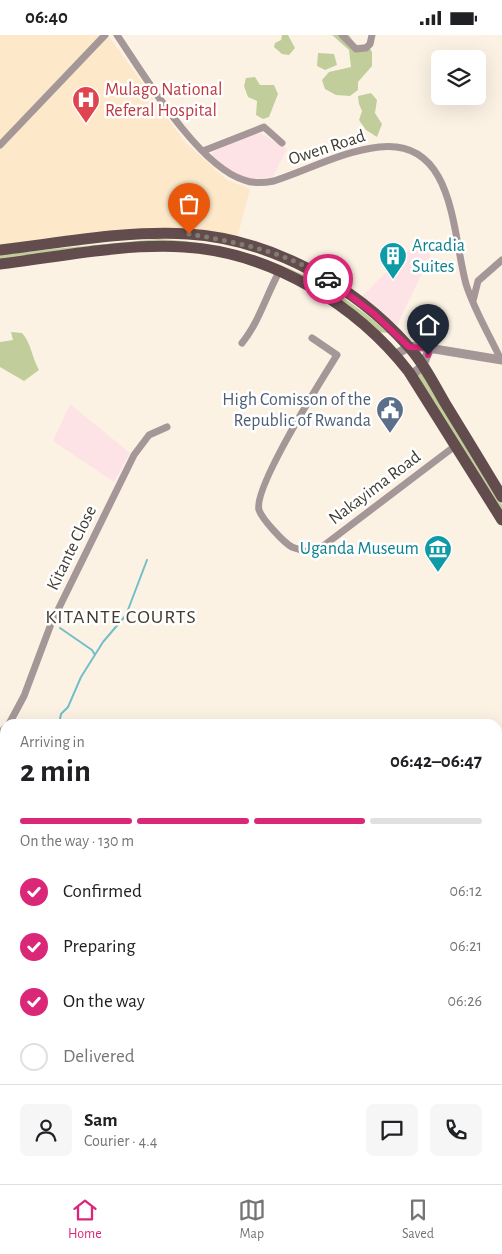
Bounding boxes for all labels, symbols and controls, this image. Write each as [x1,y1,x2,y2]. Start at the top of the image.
text: 06:40 [25,8,68,27]
map controls [431,50,486,105]
button: layers [431,50,486,105]
place label: Mulago National Referal Hospital [105,81,222,120]
hospital icon: Mulago National Referal Hospital [71,85,101,124]
street label: Owen Road [286,127,368,169]
pin [168,183,210,234]
icon: bag [175,190,203,218]
place label: Arcadia Suites [412,237,465,276]
building icon: Arcadia Suites [378,241,408,280]
courier [303,254,353,304]
icon: car [314,265,342,293]
pin [407,304,449,355]
icon: home [414,311,442,339]
place label: High Comisson of the Republic of Rwanda [222,391,371,430]
public building icon: High Comisson of the Republic of Rwanda [375,395,405,434]
street label: Nakayima Road [326,448,424,528]
street label: Kitante Close [44,503,100,593]
museum icon: Uganda Museum [423,534,453,573]
place label: Uganda Museum [300,540,419,558]
district label: KITANTE COURTS [45,607,197,627]
text: Arriving in [20,734,85,750]
text: 06:42–06:47 [390,752,482,771]
text: 2 min [20,755,91,787]
text: On the way · 130 m [20,833,134,849]
icon: check [20,878,48,906]
text: Confirmed [63,882,142,901]
text: 06:12 [450,883,482,899]
icon: check [20,933,48,961]
text: Preparing [63,937,136,956]
text: 06:21 [450,938,482,954]
icon: check [20,988,48,1016]
text: On the way [63,992,145,1011]
text: 06:26 [448,993,482,1009]
text: Delivered [63,1047,135,1066]
button: person [20,1104,72,1156]
button: chat [366,1104,418,1156]
button: phone [430,1104,482,1156]
text: Sam [84,1111,118,1130]
text: Courier · 4.4 [84,1133,157,1149]
tab: Home [68,1196,102,1243]
tab: Map [238,1196,266,1243]
tab: Saved [402,1196,434,1243]

